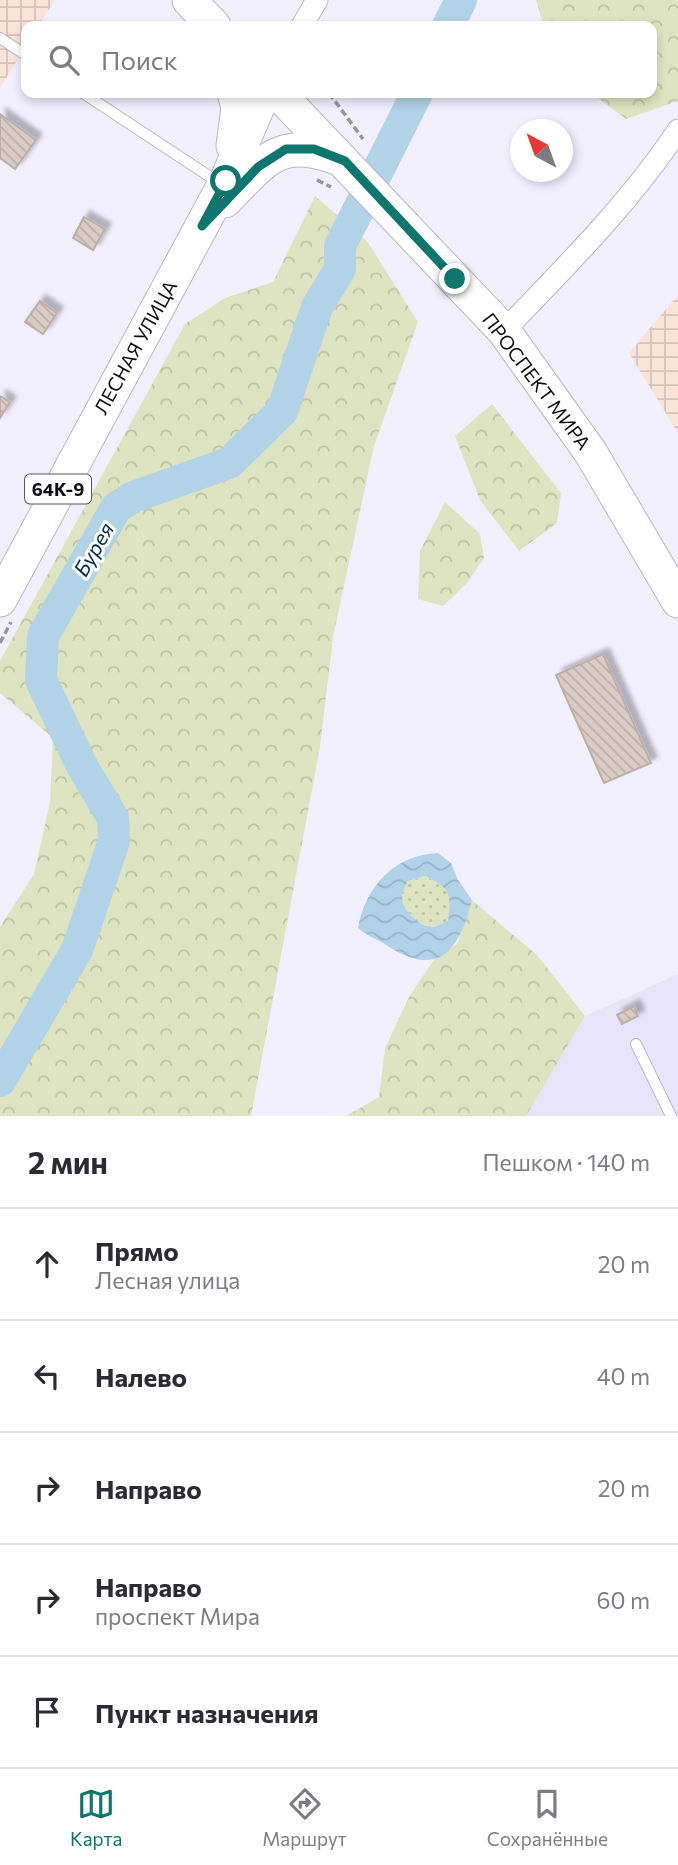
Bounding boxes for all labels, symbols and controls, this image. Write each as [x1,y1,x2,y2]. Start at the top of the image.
search box [21,21,657,98]
icon: search [45,41,83,79]
text: Поиск [101,44,178,75]
north arrow [510,119,573,182]
route start [210,165,241,196]
route end [439,263,470,294]
street label: ЛЕСНАЯ УЛИЦА [89,276,181,418]
street label: ПРОСПЕКТ МИРА [478,308,596,454]
road number: 64К-9 [25,475,91,504]
water label: Бурея [68,518,118,580]
text: 2 мин [28,1143,108,1180]
text: Пешком · 140 m [482,1148,650,1176]
text: Прямо [95,1235,179,1266]
icon: ahead [28,1245,66,1283]
text: 20 m [598,1250,650,1278]
text: Лесная улица [95,1266,240,1294]
icon: left [28,1357,66,1395]
text: Налево [95,1361,187,1392]
text: 40 m [597,1362,650,1390]
icon: right [28,1469,66,1507]
text: Направо [95,1473,202,1504]
text: 20 m [598,1474,650,1502]
text: Направо [95,1571,202,1602]
icon: right [28,1581,66,1619]
text: 60 m [597,1586,650,1614]
text: проспект Мира [95,1602,260,1630]
icon: arrive [28,1693,66,1731]
text: Пункт назначения [95,1697,319,1728]
tab: Карта [70,1785,122,1850]
tab: Маршрут [262,1785,347,1850]
tab: Сохранённые [487,1785,608,1850]

